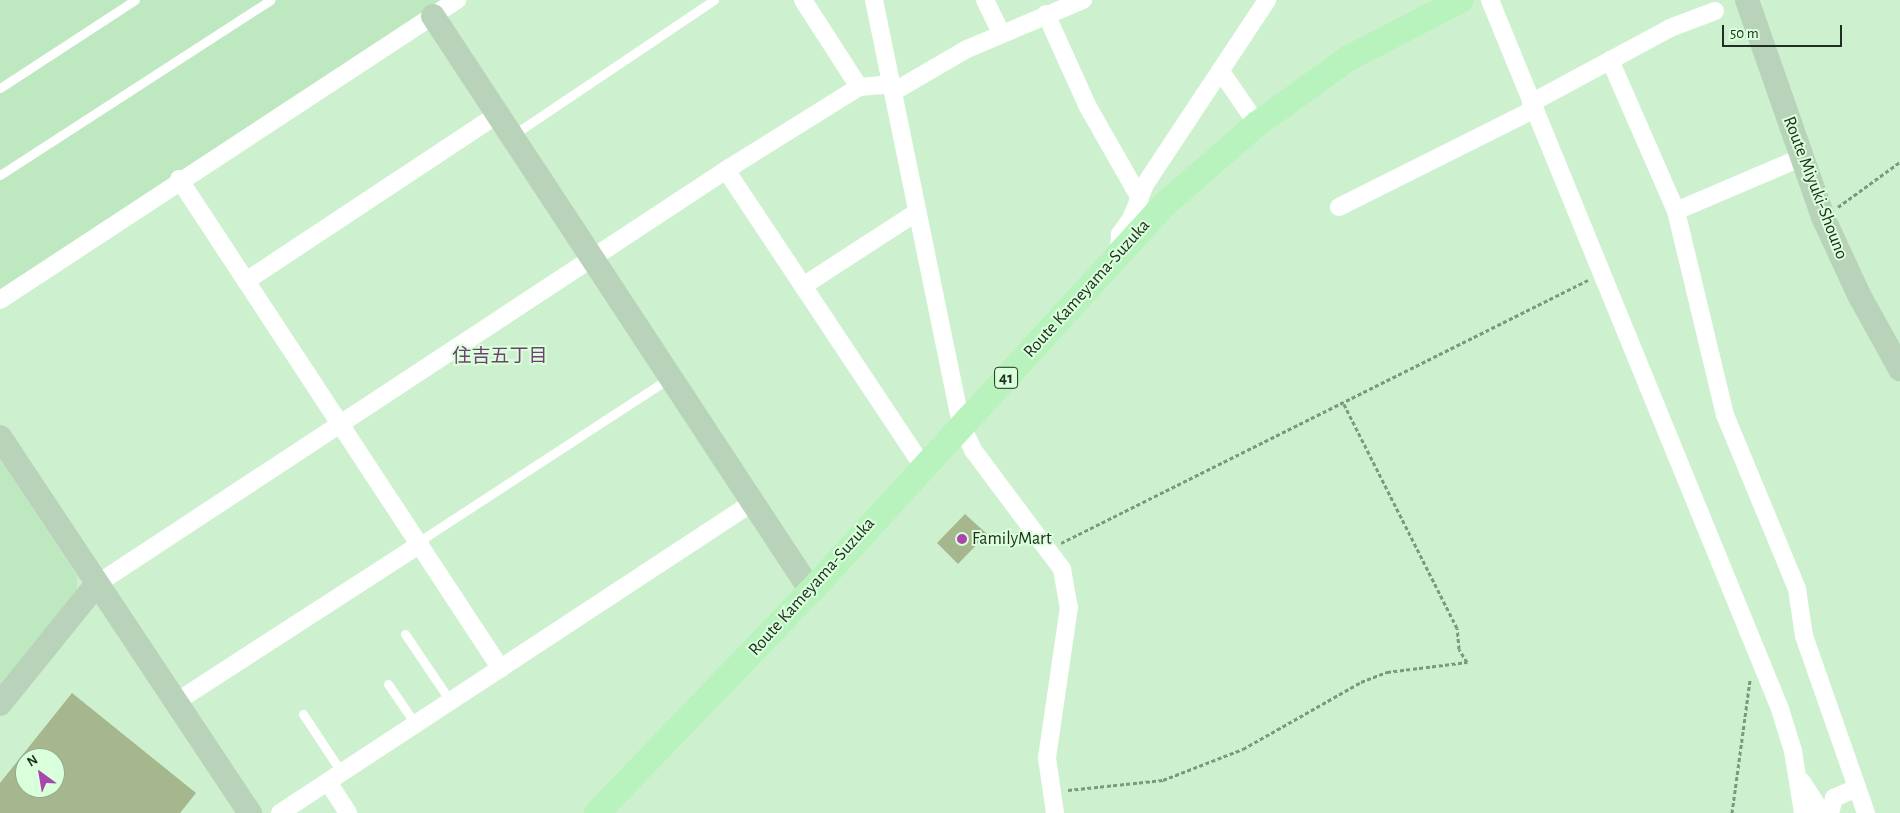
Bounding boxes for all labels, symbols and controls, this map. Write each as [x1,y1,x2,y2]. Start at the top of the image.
scale bar [1725,15,1845,47]
text: 50 m [1730,26,1759,41]
street label: Route Miyuki-Shouno [1778,114,1852,262]
street label: Route Kameyama-Suzuka [1019,215,1155,363]
district label: 住吉五丁目 [453,346,547,368]
road number: 41 [994,364,1018,392]
street label: Route Kameyama-Suzuka [744,513,880,661]
place label: FamilyMart [972,528,1052,550]
marker: FamilyMart [956,533,968,545]
north arrow [15,748,65,798]
text: N [25,753,40,770]

